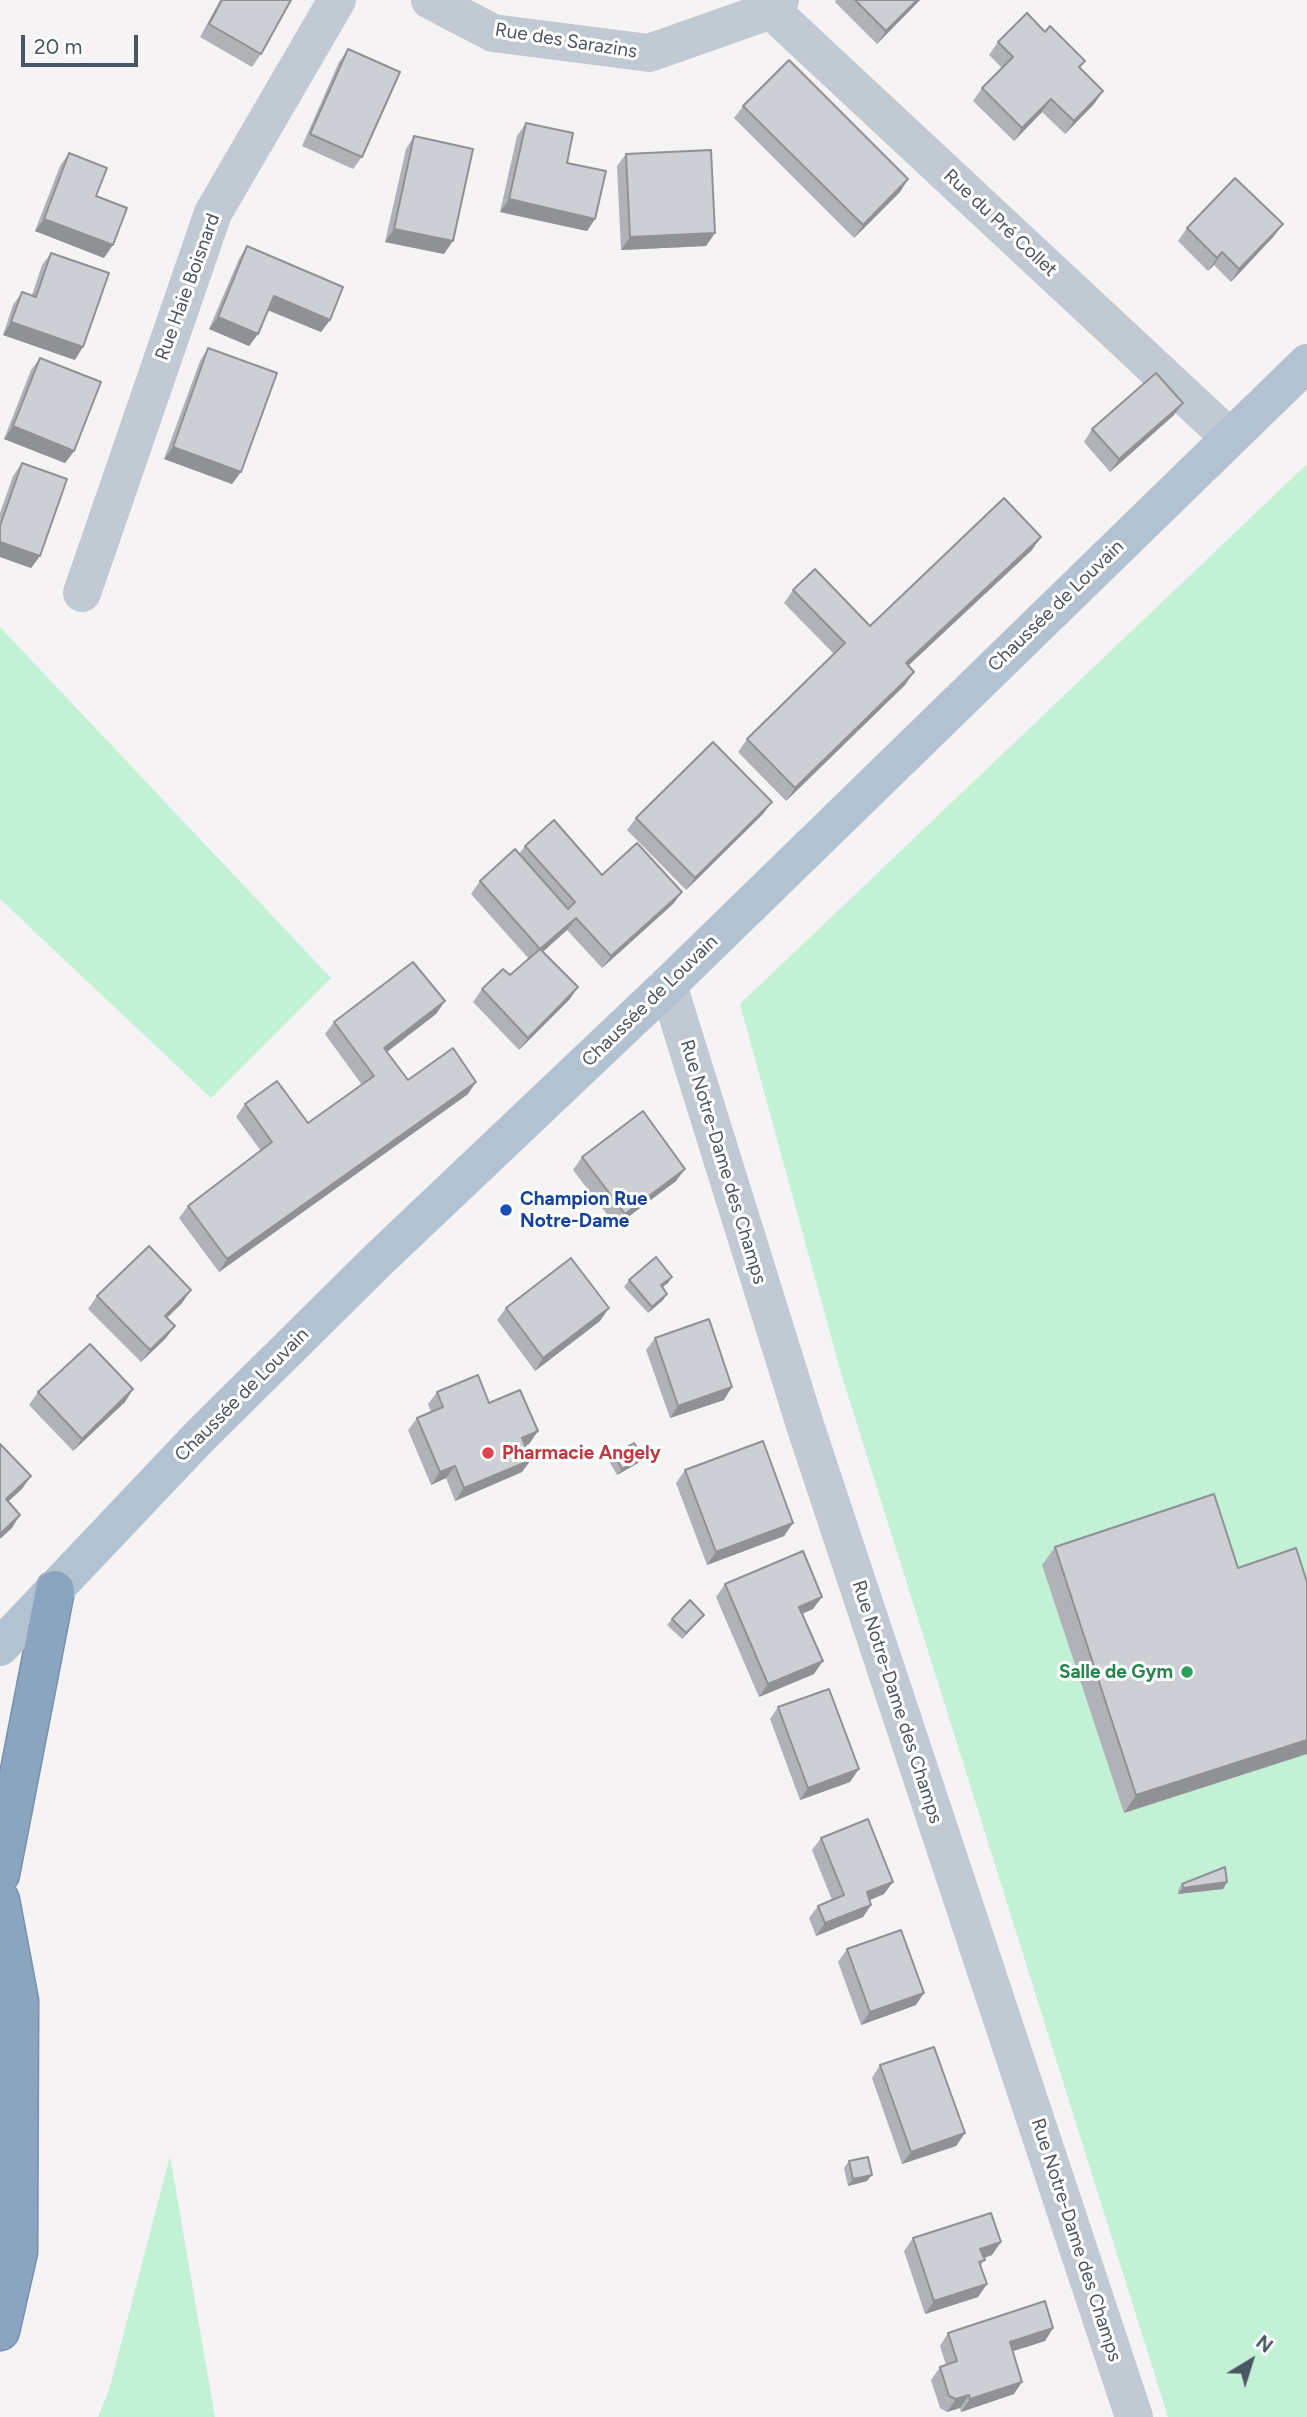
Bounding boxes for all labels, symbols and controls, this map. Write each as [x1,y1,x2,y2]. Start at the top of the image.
street label: Rue des Sarazins [493,19,639,63]
scale bar [24,21,142,65]
text: 20 m [34,34,82,59]
street label: Rue du Pré Collet [938,165,1062,281]
street label: Rue Haie Boisnard [151,210,225,364]
street label: Chaussée de Louvain [983,535,1129,677]
street label: Chaussée de Louvain [577,930,723,1072]
street label: Rue Notre-Dame des Champs [675,1037,771,1287]
place label: Champion Rue Notre-Dame [520,1188,648,1232]
marker: Champion Rue Notre-Dame [498,1202,514,1218]
street label: Chaussée de Louvain [170,1323,314,1467]
place label: Pharmacie Angely [502,1442,661,1464]
marker: Pharmacie Angely [480,1445,496,1461]
street label: Rue Notre-Dame des Champs [847,1577,947,1827]
place label: Salle de Gym [1059,1661,1173,1683]
marker: Salle de Gym [1179,1664,1195,1680]
street label: Rue Notre-Dame des Champs [1026,2115,1126,2365]
north arrow [1216,2326,1286,2396]
text: N [1251,2330,1277,2358]

